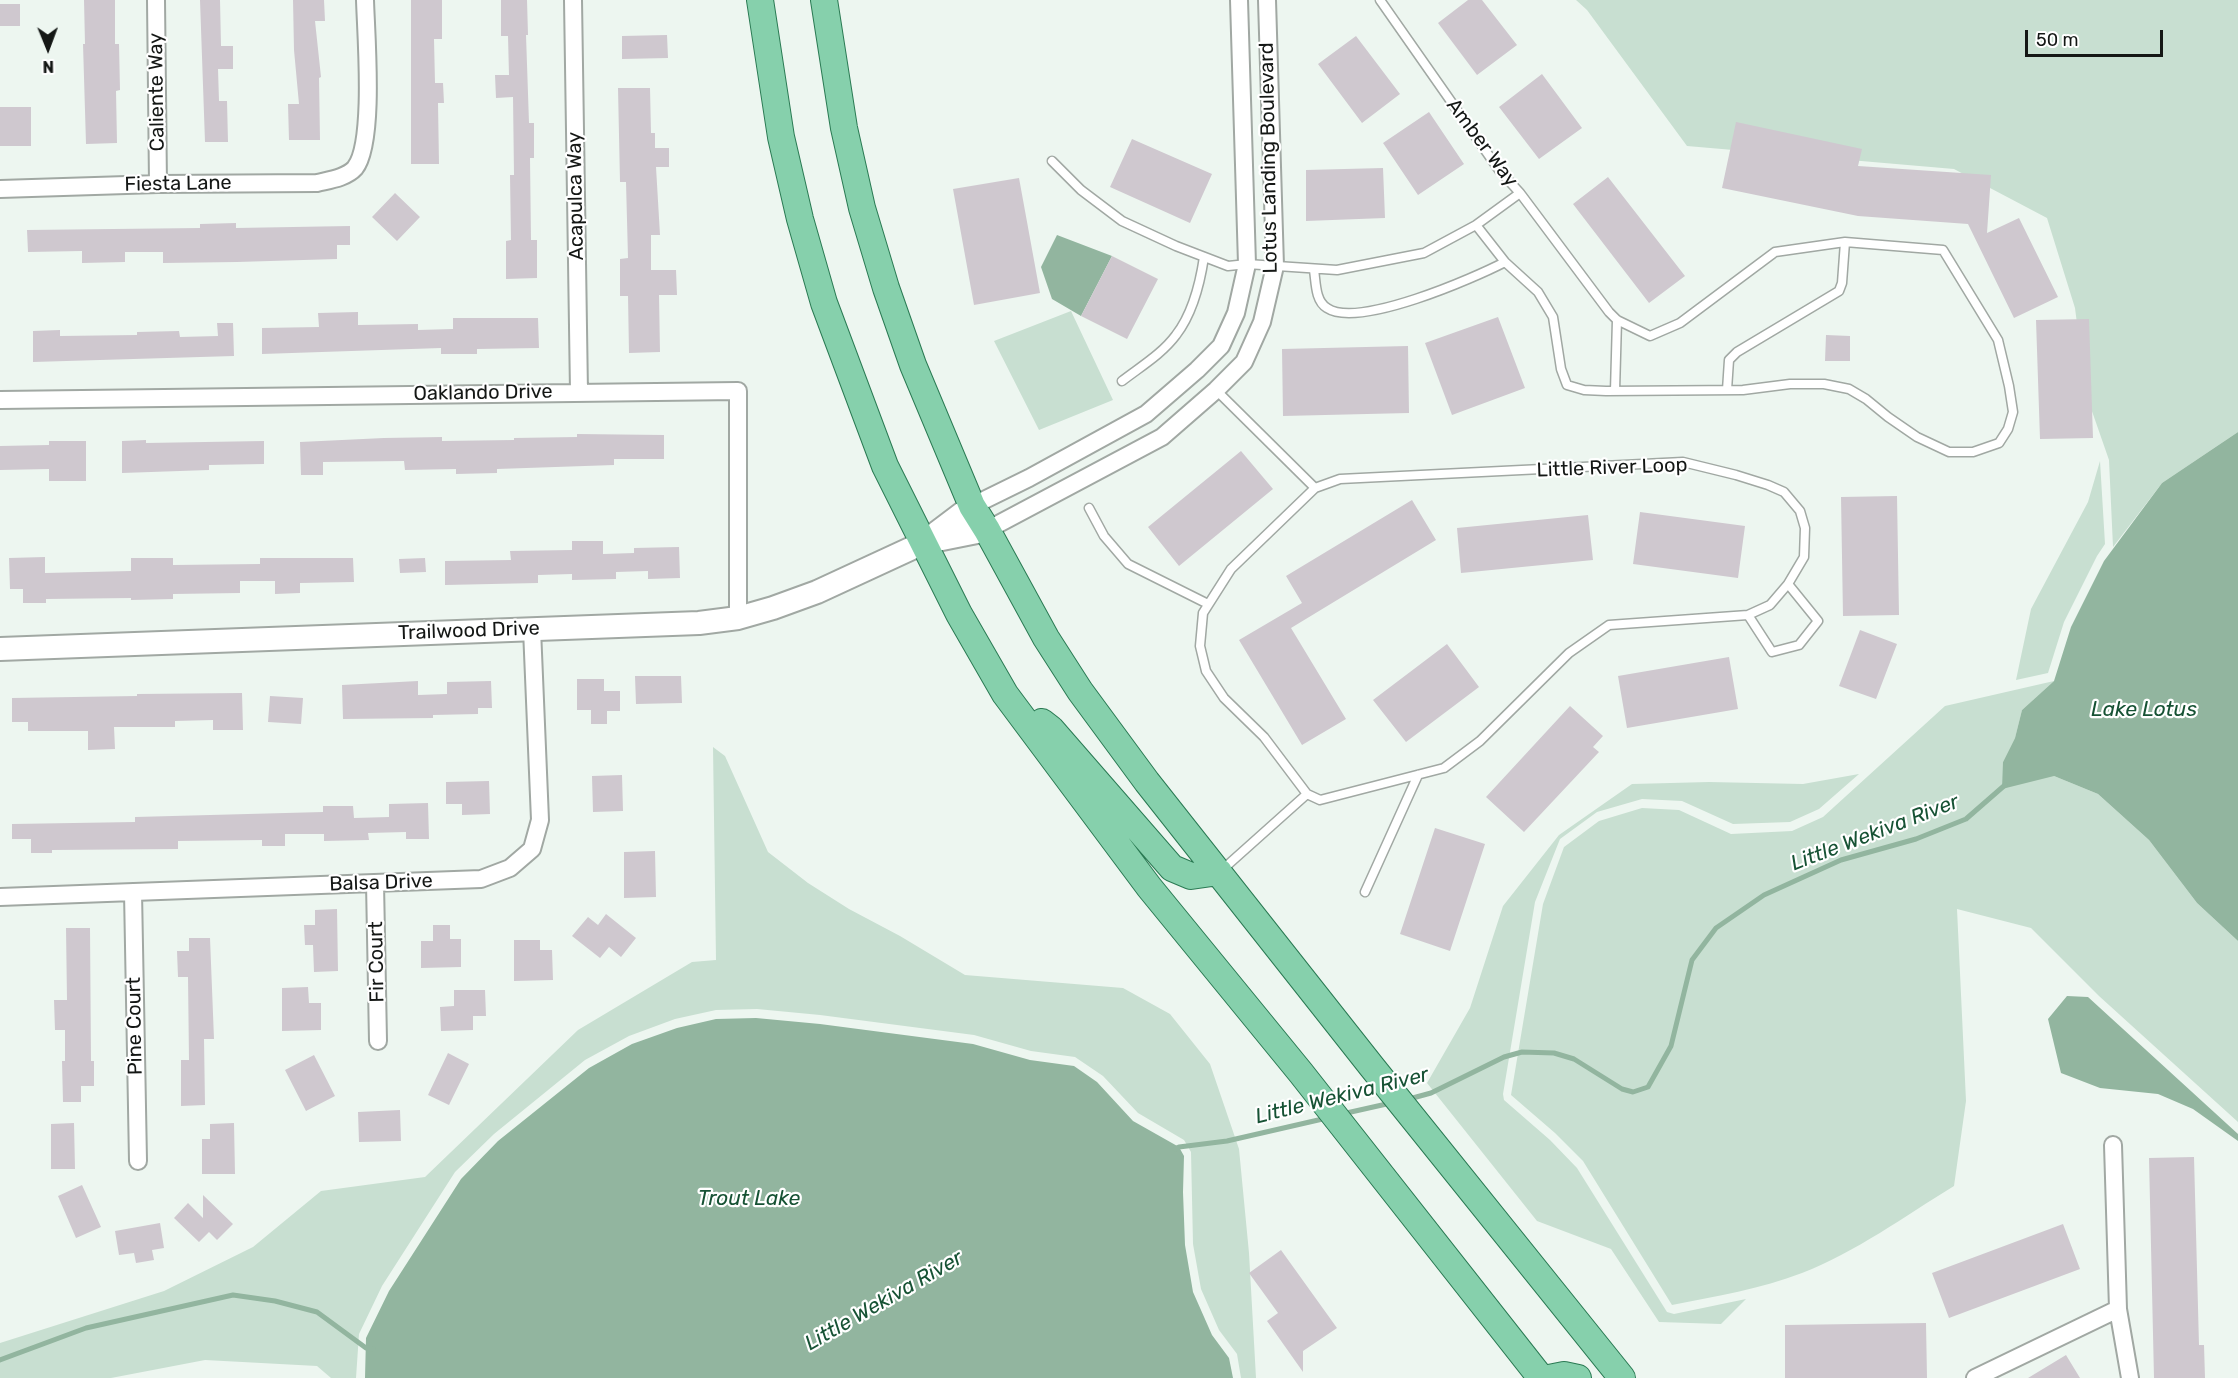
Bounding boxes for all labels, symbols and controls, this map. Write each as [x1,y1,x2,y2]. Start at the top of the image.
north arrow [18,18,78,78]
scale bar [2028,18,2166,56]
text: 50 m [2036,29,2079,51]
street label: Caliente Way [144,33,170,151]
street label: Lotus Landing Boulevard [1255,42,1283,274]
text: N [42,57,54,76]
street label: Amber Way [1441,94,1523,192]
street label: Acapulca Way [563,132,589,260]
street label: Fiesta Lane [124,171,232,197]
street label: Oaklando Drive [413,380,553,406]
street label: Little River Loop [1536,453,1688,483]
street label: Trailwood Drive [398,617,540,645]
water label: Lake Lotus [2091,697,2197,723]
water label: Little Wekiva River [1787,789,1963,877]
street label: Balsa Drive [329,869,433,897]
street label: Fir Court [364,921,390,1003]
street label: Pine Court [122,977,148,1075]
water label: Little Wekiva River [1253,1062,1431,1130]
water label: Trout Lake [698,1186,800,1212]
water label: Little Wekiva River [801,1246,967,1356]

